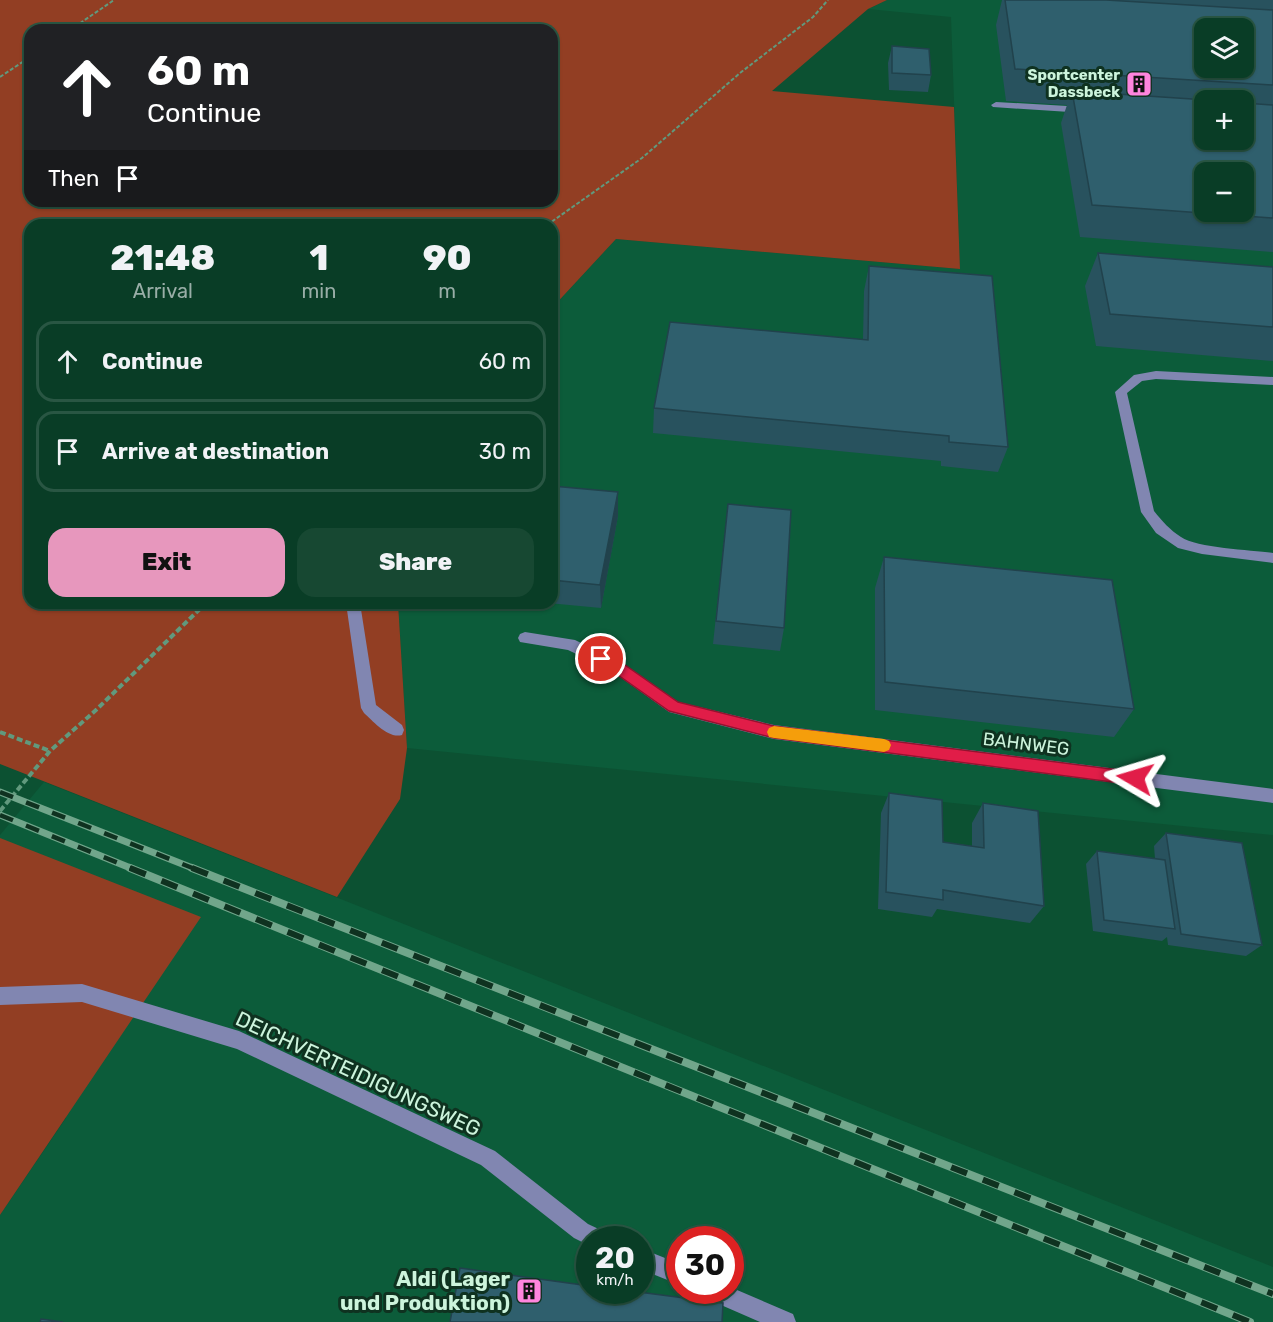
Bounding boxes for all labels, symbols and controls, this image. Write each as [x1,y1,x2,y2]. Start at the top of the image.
map controls [1194,18,1254,222]
button: layers [1194,18,1254,78]
text: 60 m [147,46,250,96]
icon: ahead [48,48,126,126]
place label: Sportcenter Dassbeck [1028,66,1120,101]
building icon: Sportcenter Dassbeck [1124,69,1154,99]
button: + [1194,90,1254,150]
text: Continue [147,97,261,129]
icon: arrive [111,162,144,195]
button: − [1194,162,1254,222]
text: Then [48,165,99,192]
text: 21:48 [110,236,215,279]
text: 1 [309,236,328,279]
text: 90 [423,236,472,279]
text: Arrival [133,279,193,303]
text: min [302,279,336,303]
text: m [438,279,456,303]
icon: ahead [51,345,84,378]
text: Continue [102,348,203,375]
text: 60 m [479,348,531,375]
icon: arrive [51,435,84,468]
text: Arrive at destination [102,438,329,465]
text: 30 m [479,438,531,465]
button: Exit [48,528,285,597]
button: Share [297,528,534,597]
pin [575,633,626,684]
icon: arrive [584,642,617,675]
street label: BAHNWEG [982,728,1070,760]
position arrow [1103,746,1167,810]
street label: DEICHVERTEIDIGUNGSWEG [232,1006,485,1141]
speed limit sign: 30 [666,1226,744,1304]
text: 20 [595,1240,635,1276]
place label: Aldi (Lager und Produktion) [340,1266,510,1315]
text: km/h [596,1271,634,1289]
building icon: Aldi (Lager und Produktion) [514,1276,544,1306]

